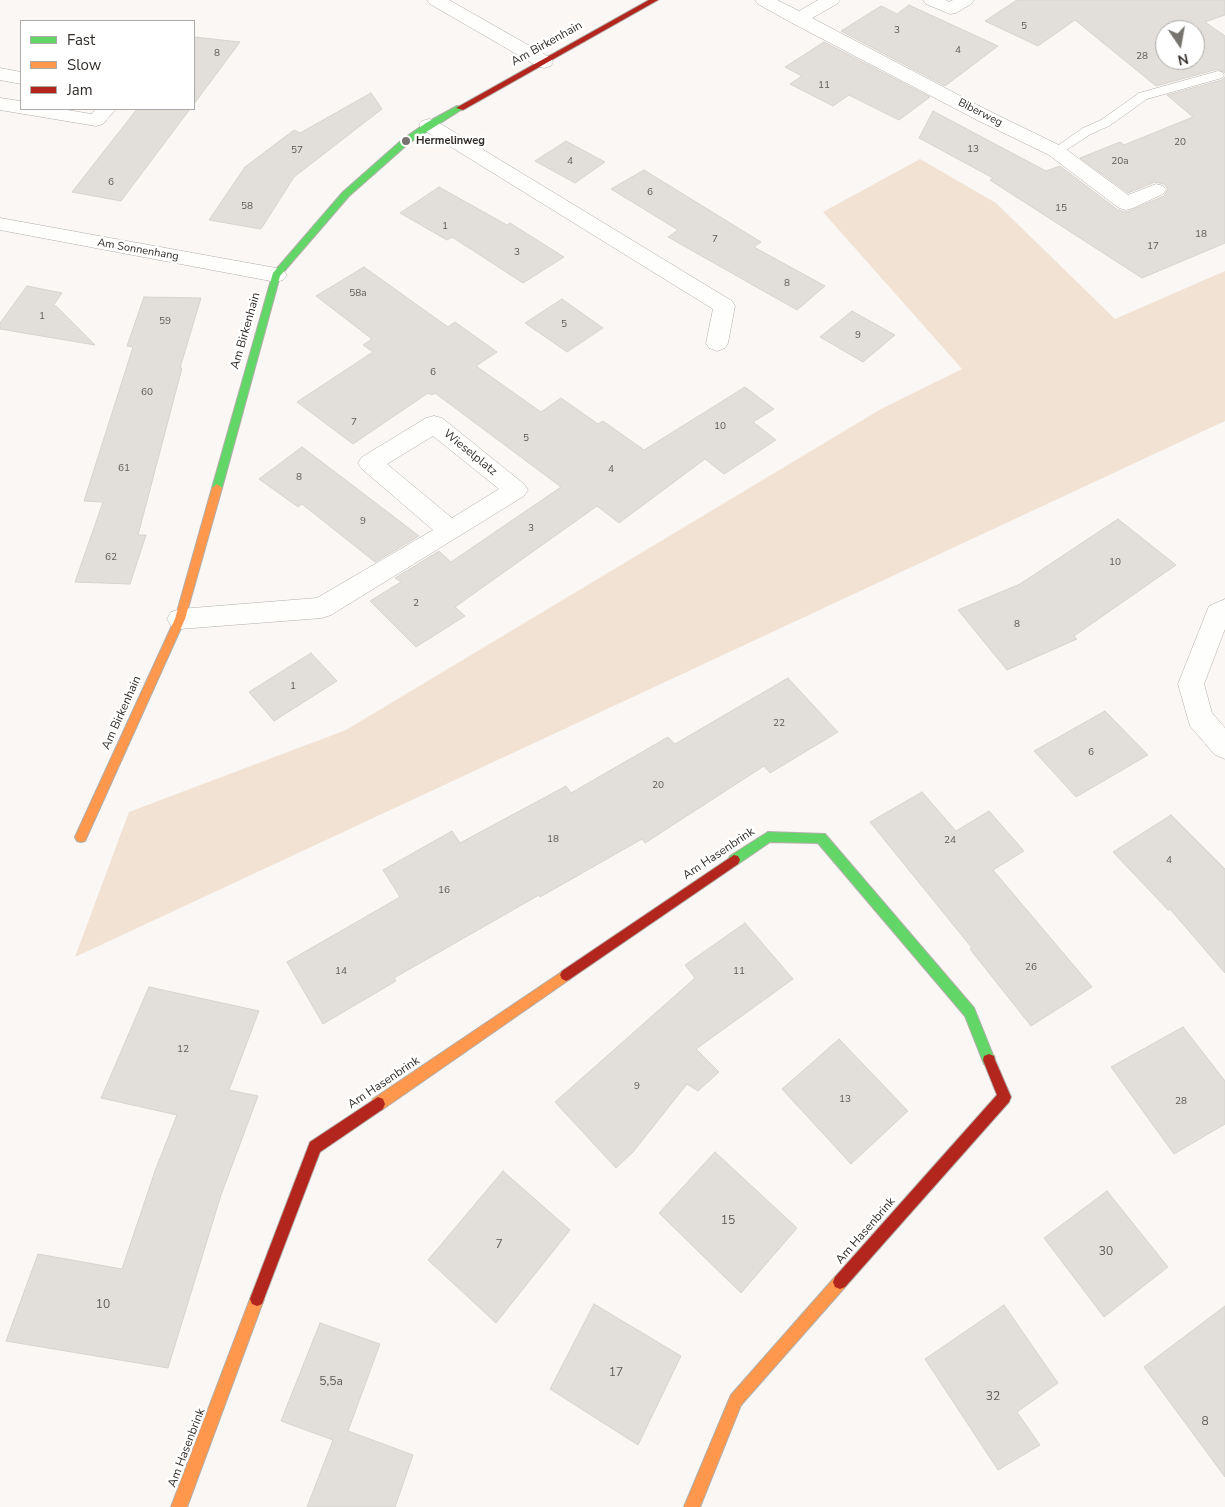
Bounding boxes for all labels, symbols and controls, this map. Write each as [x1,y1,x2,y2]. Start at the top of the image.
street label: Am Birkenhain [509,19,585,69]
legend [20,20,195,110]
north arrow [1155,20,1205,70]
house number: 5 [1021,21,1027,33]
house number: 3 [894,25,900,37]
text: Fast [67,30,95,50]
house number: 4 [955,45,961,57]
house number: 8 [214,48,220,60]
text: N [1176,49,1190,70]
house number: 28 [1136,51,1148,63]
text: Slow [67,55,101,75]
text: Jam [67,80,93,100]
house number: 11 [818,80,830,92]
street label: Biberweg [956,96,1004,130]
place label: Hermelinweg [416,134,485,148]
marker: Hermelinweg [400,135,412,147]
house number: 20 [1174,137,1186,149]
house number: 13 [967,144,979,156]
house number: 57 [291,145,303,157]
house number: 4 [567,156,573,168]
house number: 20a [1111,156,1129,168]
house number: 6 [108,177,114,189]
house number: 6 [647,187,653,199]
house number: 58 [241,201,253,213]
house number: 15 [1055,203,1067,215]
house number: 1 [442,221,448,233]
house number: 18 [1195,229,1207,241]
house number: 7 [712,234,718,246]
street label: Am Sonnenhang [96,236,180,264]
house number: 17 [1147,241,1159,253]
house number: 3 [514,247,520,259]
house number: 8 [784,278,790,290]
house number: 58a [349,288,367,300]
street label: Am Birkenhain [228,291,264,371]
house number: 1 [39,311,45,323]
house number: 59 [159,316,171,328]
house number: 5 [561,319,567,331]
house number: 9 [855,330,861,342]
house number: 6 [430,367,436,379]
house number: 60 [141,387,153,399]
house number: 7 [351,417,357,429]
house number: 10 [714,421,726,433]
street label: Wieselplatz [440,427,500,479]
house number: 5 [523,433,529,445]
house number: 61 [118,463,130,475]
house number: 4 [608,464,614,476]
house number: 8 [296,472,302,484]
house number: 9 [360,516,366,528]
house number: 3 [528,523,534,535]
house number: 62 [105,552,117,564]
house number: 10 [1109,557,1121,569]
house number: 2 [413,598,419,610]
house number: 8 [1014,619,1020,631]
street label: Am Birkenhain [99,674,145,752]
house number: 1 [290,681,296,693]
house number: 22 [773,718,785,730]
house number: 6 [1088,747,1094,759]
house number: 20 [652,780,664,792]
street label: Am Hasenbrink [680,825,758,883]
house number: 18 [547,834,559,846]
house number: 24 [944,835,956,847]
house number: 4 [1166,855,1172,867]
house number: 16 [438,885,450,897]
house number: 26 [1025,962,1037,974]
house number: 14 [335,966,347,978]
house number: 11 [733,966,745,978]
house number: 12 [177,1044,189,1056]
street label: Am Hasenbrink [345,1054,423,1112]
house number: 9 [634,1081,640,1093]
house number: 13 [839,1094,851,1106]
house number: 28 [1175,1096,1187,1108]
street label: Am Hasenbrink [833,1195,899,1267]
house number: 15 [721,1214,735,1228]
house number: 7 [495,1238,503,1252]
house number: 30 [1099,1245,1113,1259]
house number: 10 [96,1298,110,1312]
house number: 17 [609,1366,623,1380]
house number: 5,5a [319,1375,343,1389]
house number: 32 [986,1390,1000,1404]
street label: Am Hasenbrink [165,1406,209,1490]
house number: 8 [1201,1415,1209,1429]

